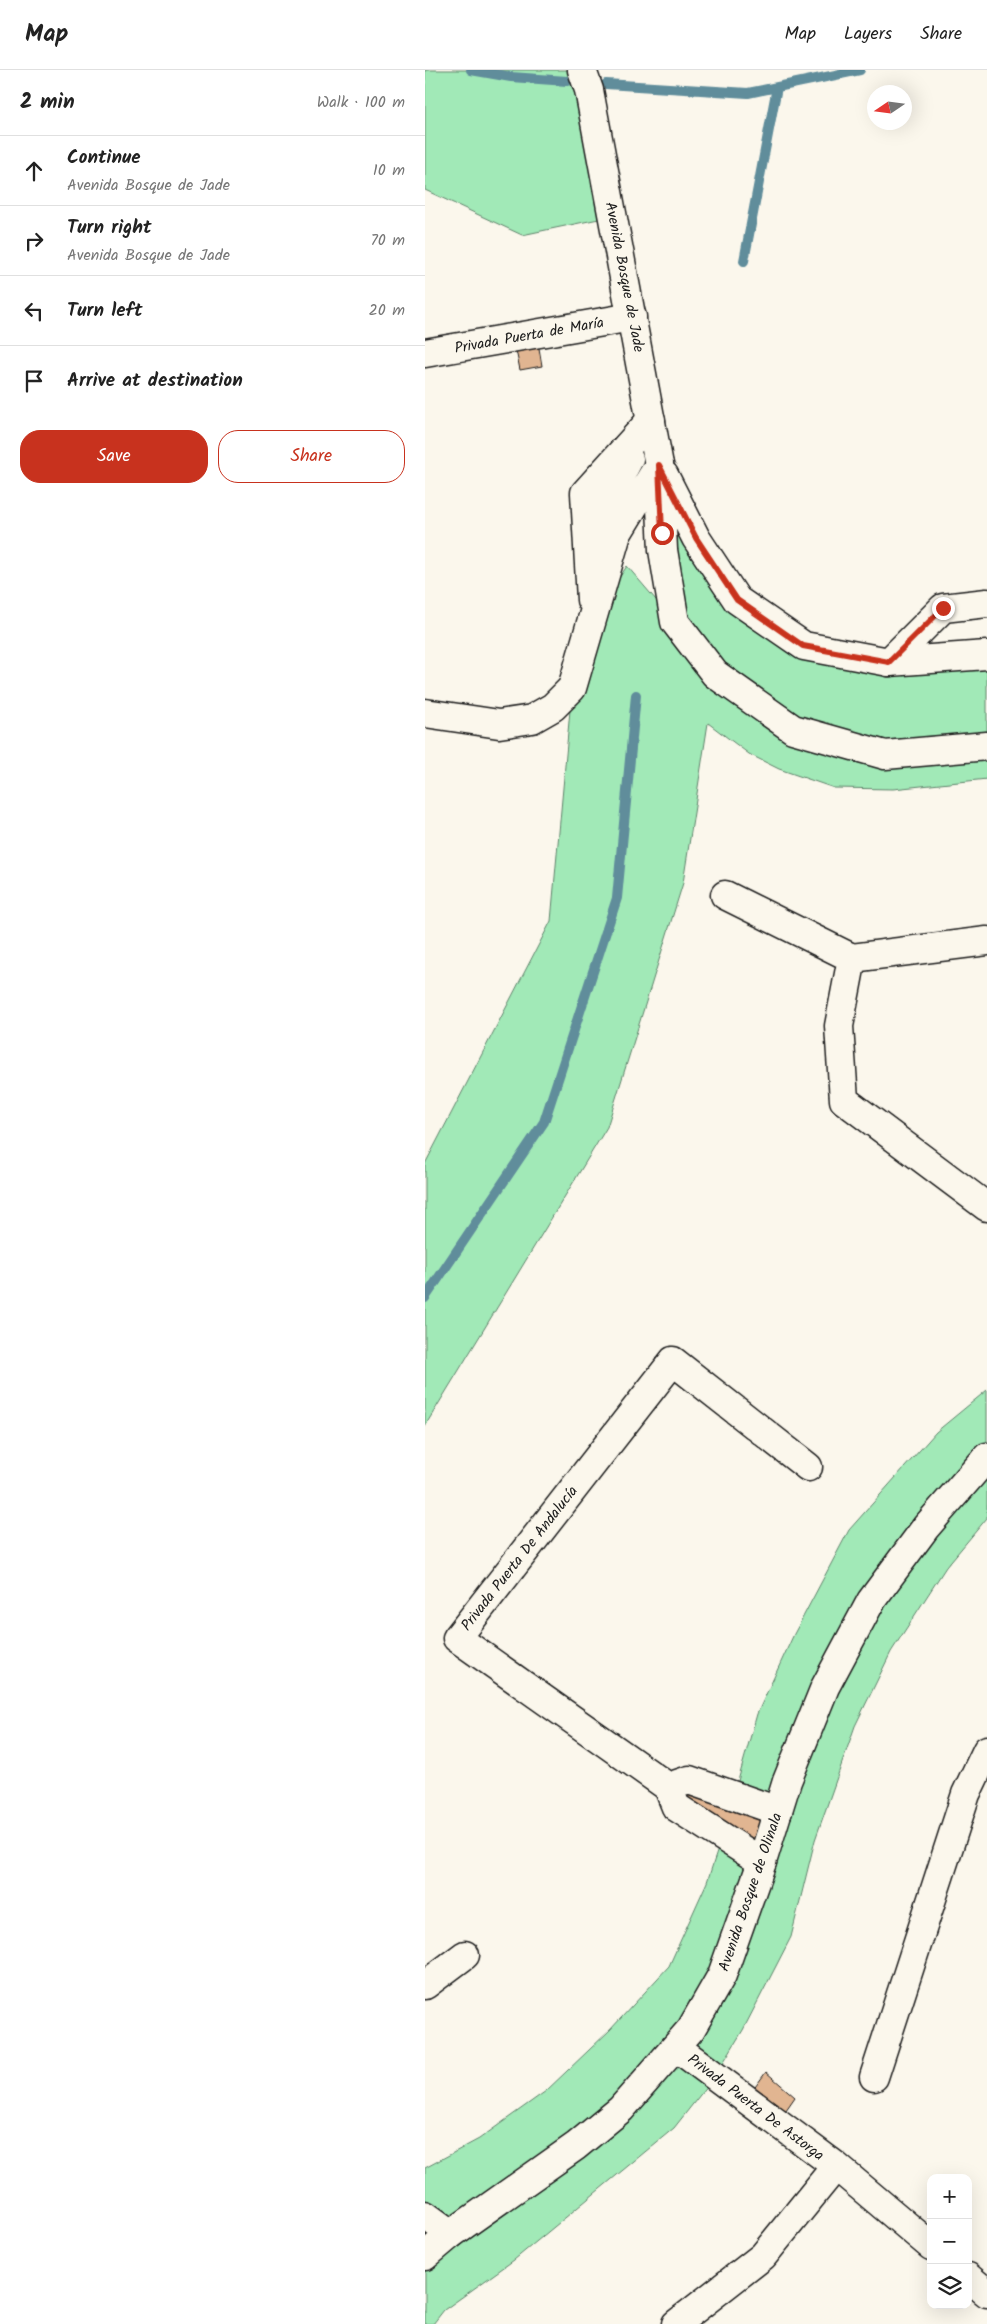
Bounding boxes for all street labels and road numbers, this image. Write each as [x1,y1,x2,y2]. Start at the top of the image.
street label: Avenida Bosque de Jade [598,200,650,355]
street label: Privada Puerta de María [453,311,606,361]
street label: Privada Puerta De Andalucía [455,1481,584,1636]
street label: Avenida Bosque de Olinala [712,1810,789,1975]
street label: Privada Puerta De Astorga [682,2048,829,2167]

